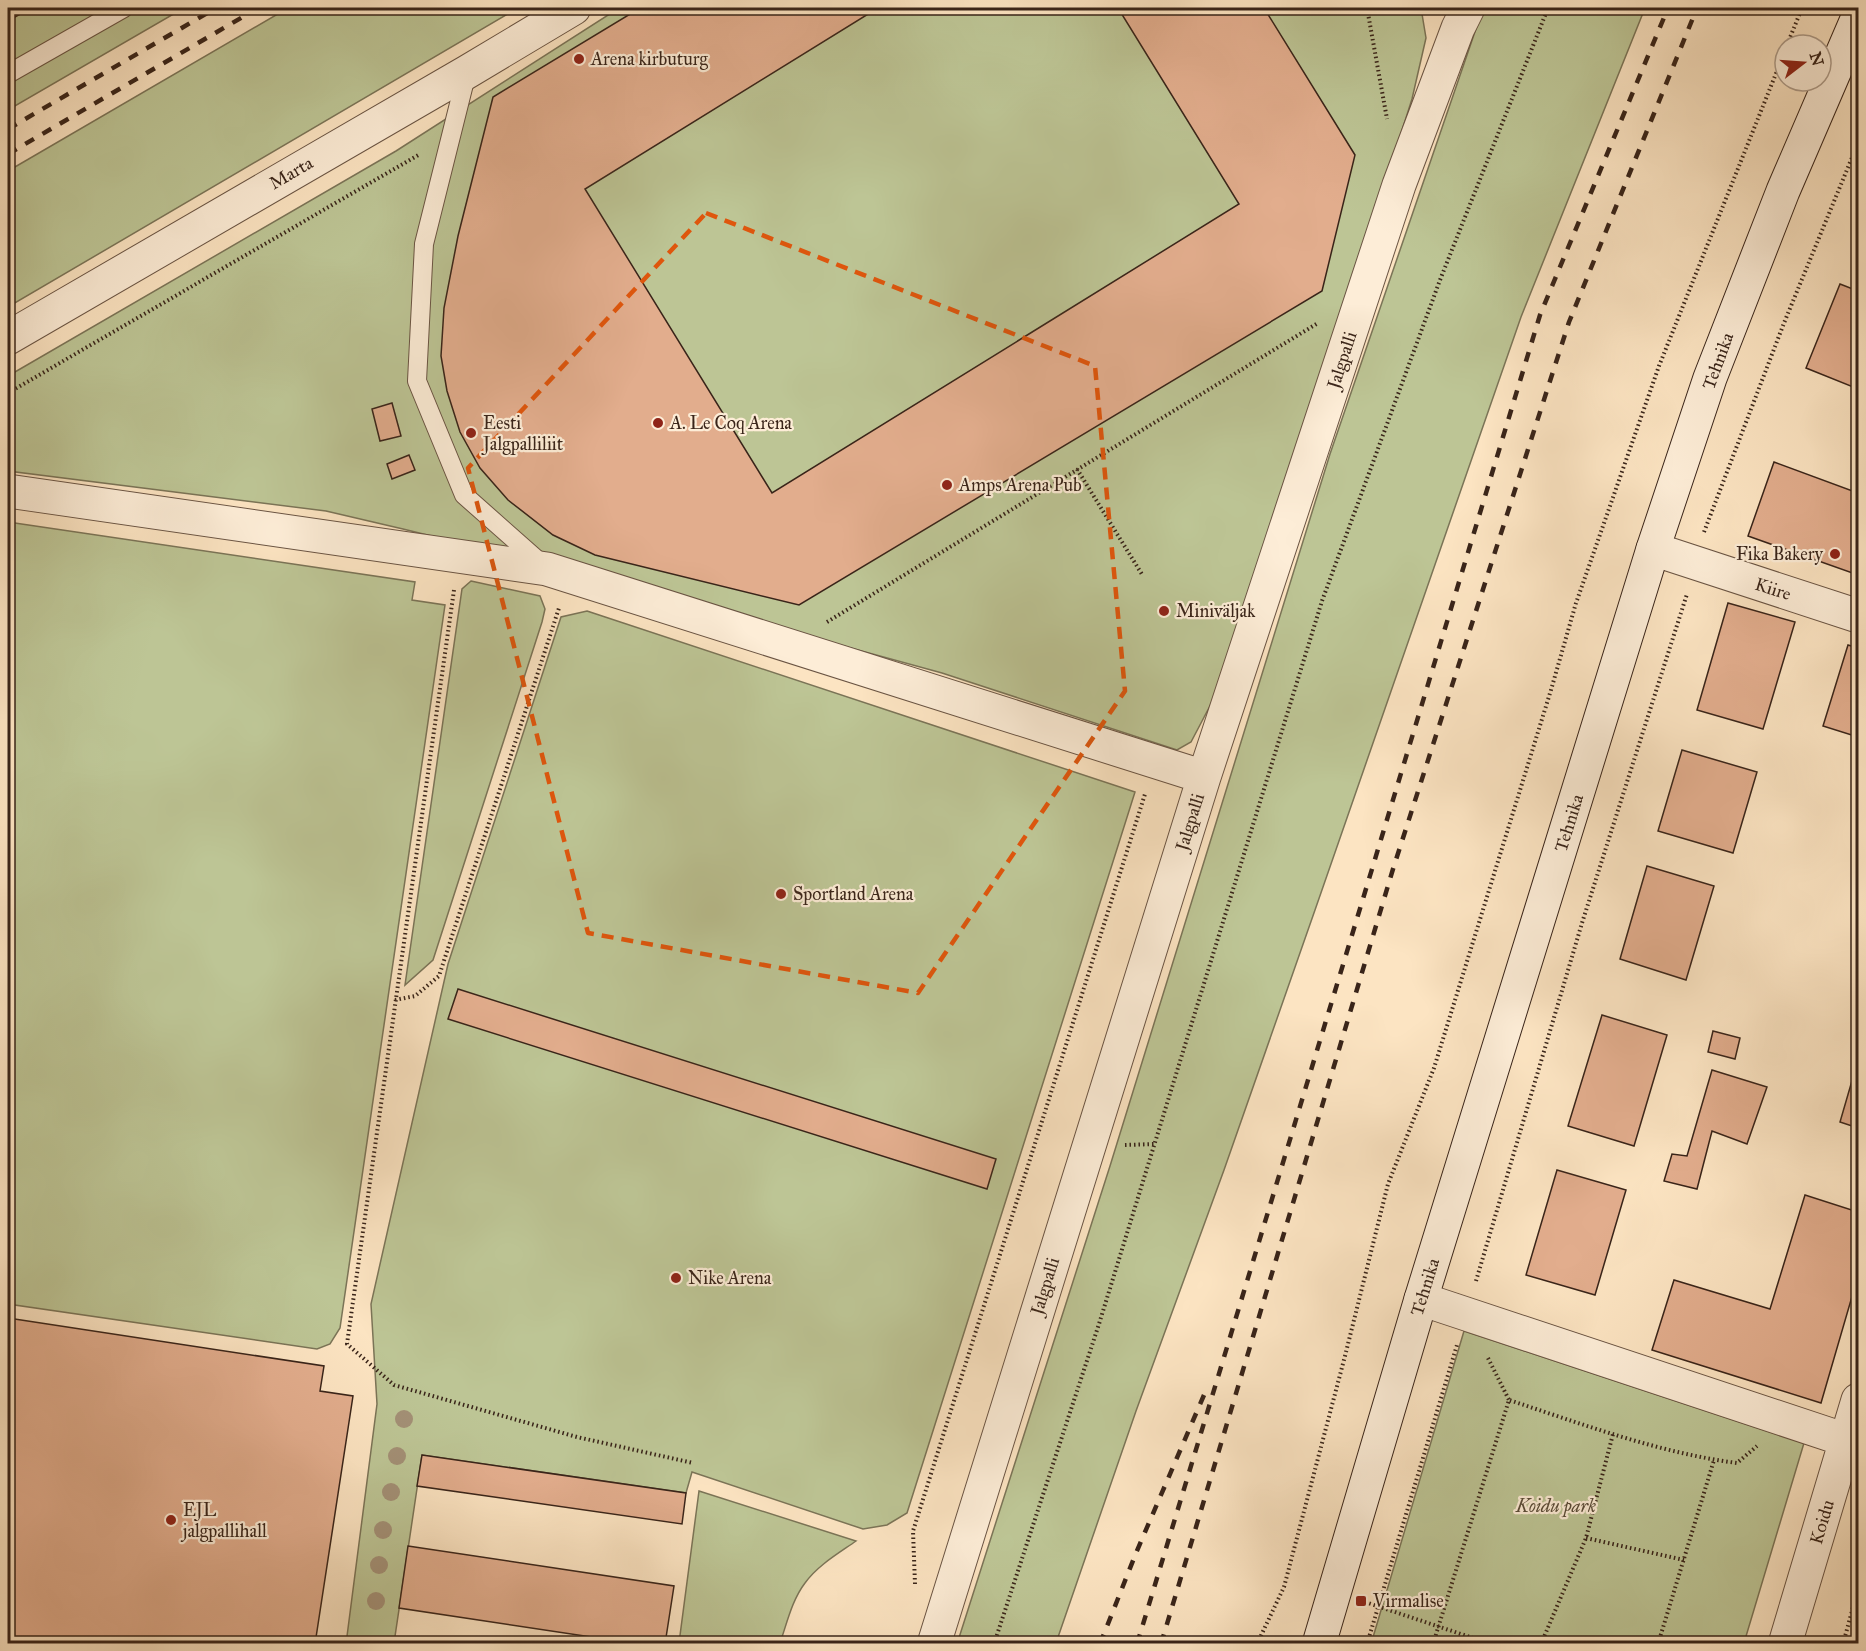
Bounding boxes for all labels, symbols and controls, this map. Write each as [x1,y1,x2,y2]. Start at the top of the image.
north arrow [1773,33,1833,93]
place label: Arena kirbuturg [590,48,708,71]
text: N [1806,49,1828,68]
marker: Arena kirbuturg [572,52,586,66]
street label: Marta [265,152,317,194]
street label: Jalgpalli [1322,328,1363,394]
street label: Tehnika [1698,329,1739,392]
place label: Eesti Jalgpalliliit [481,412,564,456]
place label: A. Le Coq Arena [669,412,792,435]
marker: A. Le Coq Arena [651,416,665,430]
marker: Eesti Jalgpalliliit [464,426,478,440]
place label: Amps Arena Pub [958,474,1082,496]
marker: Amps Arena Pub [940,478,954,492]
place label: Fika Bakery [1736,543,1824,565]
marker: Fika Bakery [1828,547,1842,561]
street label: Kiire [1752,573,1794,605]
place label: Miniväljak [1176,600,1256,622]
marker: Miniväljak [1157,604,1171,618]
street label: Jalgpalli [1170,791,1210,856]
street label: Tehnika [1550,791,1588,854]
place label: Sportland Arena [793,883,914,905]
marker: Sportland Arena [774,887,788,901]
street label: Jalgpalli [1025,1255,1065,1320]
street label: Tehnika [1406,1255,1444,1318]
place label: Nike Arena [688,1267,772,1289]
marker: Nike Arena [669,1271,683,1285]
park label: Koidu park [1515,1495,1596,1518]
street label: Koidu [1805,1497,1839,1547]
place label: EJL jalgpallihall [180,1499,267,1543]
marker: EJL jalgpallihall [164,1513,178,1527]
place label: Virmalise [1372,1590,1444,1612]
marker: Virmalise [1354,1594,1368,1608]

